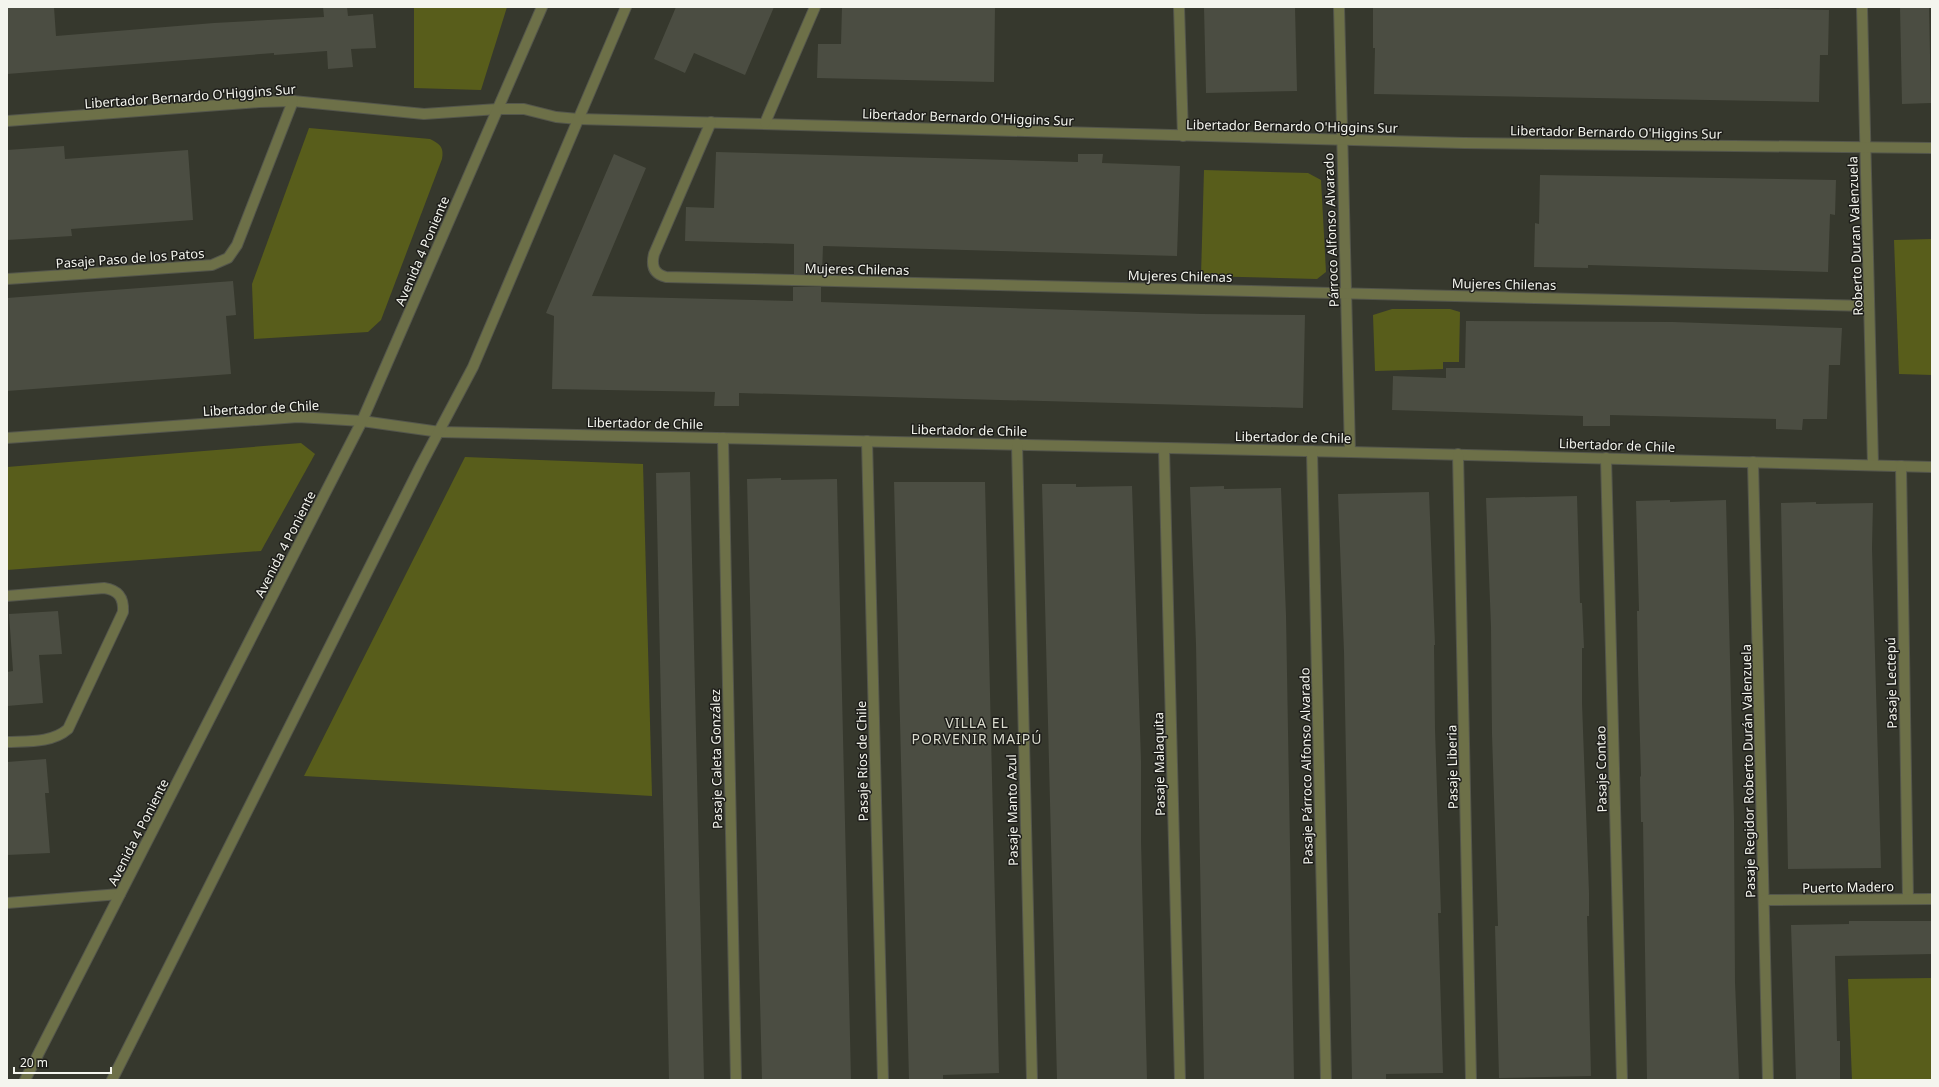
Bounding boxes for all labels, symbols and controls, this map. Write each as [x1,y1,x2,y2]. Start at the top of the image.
street label: Libertador Bernardo O'Higgins Sur [84,80,297,112]
street label: Libertador Bernardo O'Higgins Sur [862,104,1075,130]
street label: Libertador Bernardo O'Higgins Sur [1186,115,1399,137]
street label: Libertador Bernardo O'Higgins Sur [1510,121,1723,143]
street label: Párroco Alfonso Alvarado [1319,152,1343,307]
street label: Roberto Duran Valenzuela [1843,156,1867,316]
street label: Avenida 4 Poniente [391,193,453,309]
street label: Pasaje Paso de los Patos [55,244,205,272]
street label: Mujeres Chilenas [805,259,909,279]
street label: Mujeres Chilenas [1128,266,1232,286]
street label: Mujeres Chilenas [1452,274,1556,294]
street label: Libertador de Chile [202,396,320,420]
street label: Libertador de Chile [587,413,703,433]
street label: Libertador de Chile [911,420,1027,440]
street label: Libertador de Chile [1235,427,1351,447]
street label: Libertador de Chile [1558,434,1676,456]
street label: Avenida 4 Poniente [250,488,320,600]
street label: Pasaje Lectepú [1881,637,1901,729]
street label: Pasaje Regidor Roberto Durán Valenzuela [1737,644,1759,898]
street label: Pasaje Párroco Alfonso Alvarado [1295,667,1317,865]
street label: Pasaje Caleta González [706,689,726,829]
street label: Pasaje Ríos de Chile [852,701,872,821]
street label: Pasaje Malaquita [1149,712,1169,816]
district label: VILLA EL PORVENIR MAIPÚ [911,713,1043,748]
street label: Pasaje Liberia [1442,725,1462,809]
street label: Pasaje Contao [1591,725,1611,813]
street label: Pasaje Manto Azul [1002,754,1022,866]
street label: Avenida 4 Poniente [103,776,173,888]
street label: Puerto Madero [1802,877,1894,897]
scale bar [14,1049,111,1075]
text: 20 m [20,1054,48,1071]

